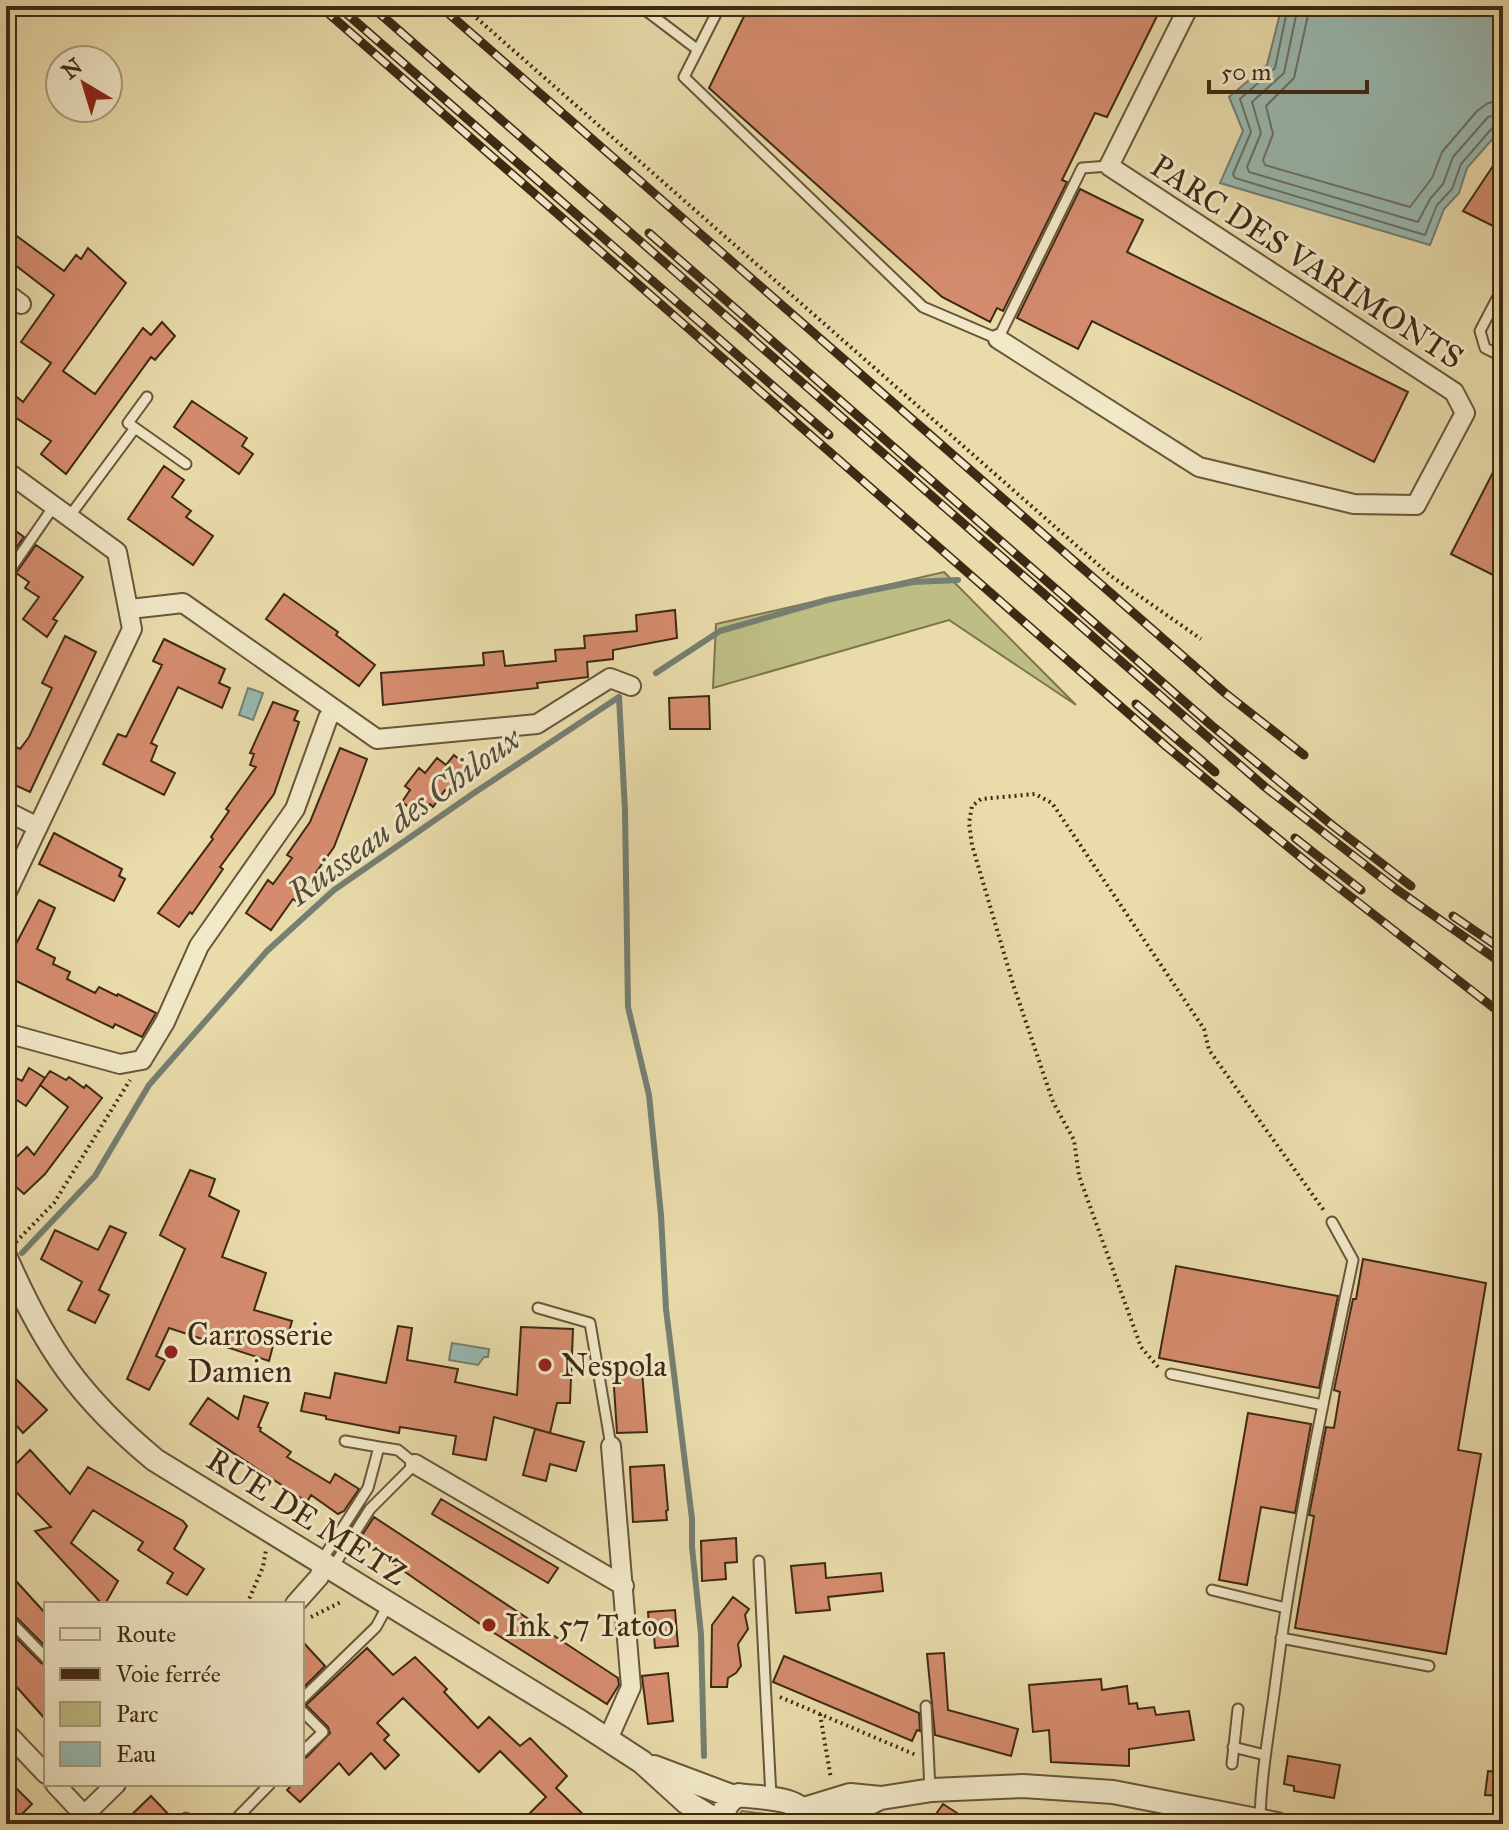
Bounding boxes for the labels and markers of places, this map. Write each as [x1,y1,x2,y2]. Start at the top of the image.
place label: Carrosserie Damien [187,1315,333,1391]
marker: Carrosserie Damien [162,1343,180,1361]
place label: Nespola [561,1346,668,1385]
marker: Nespola [536,1356,554,1374]
place label: Ink 57 Tatoo [505,1606,674,1645]
marker: Ink 57 Tatoo [480,1616,498,1634]

